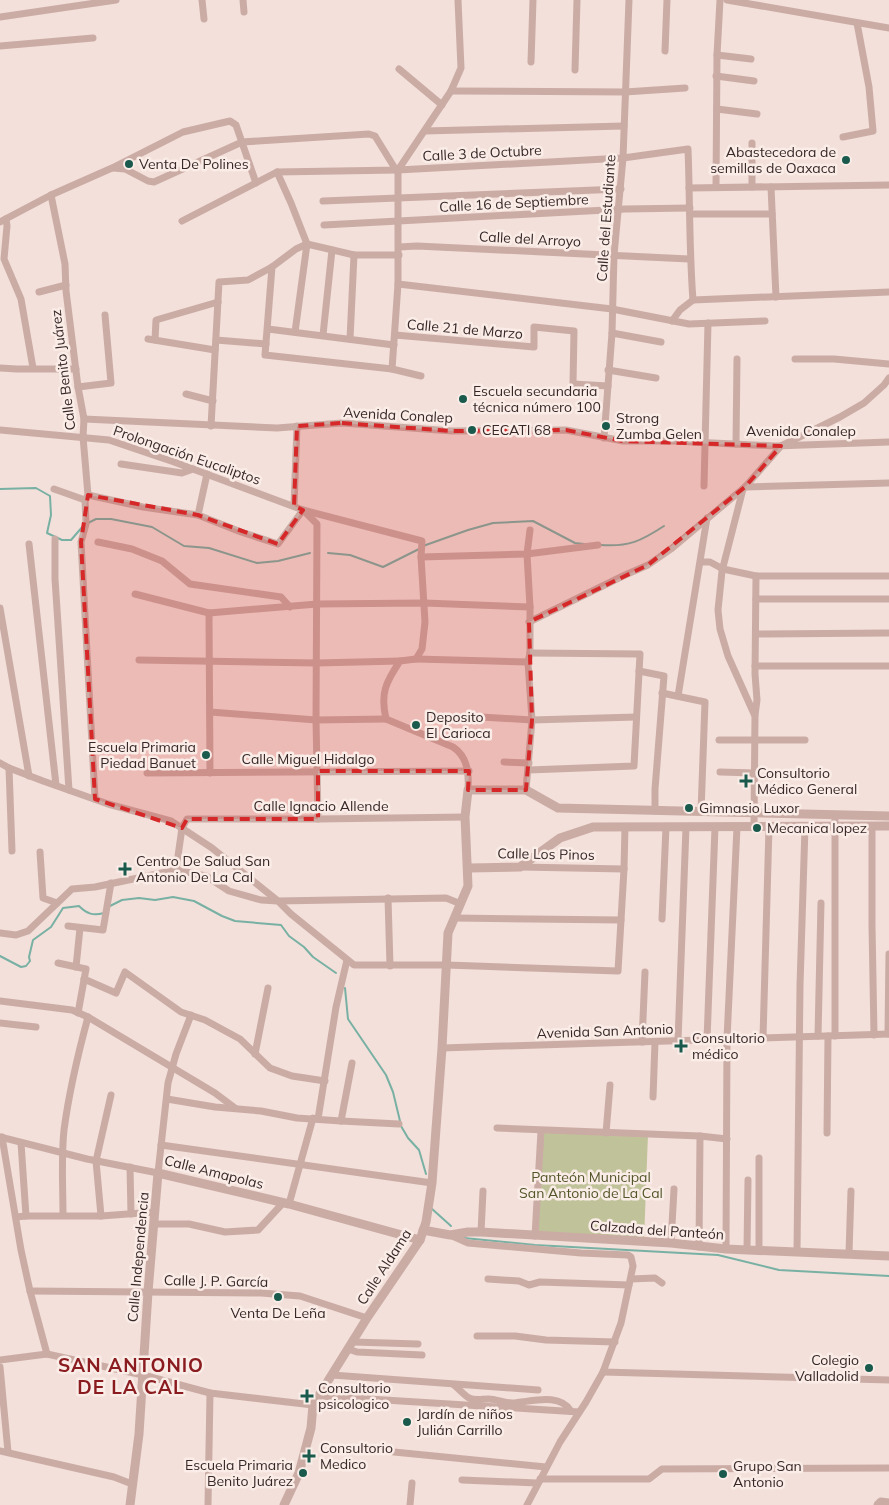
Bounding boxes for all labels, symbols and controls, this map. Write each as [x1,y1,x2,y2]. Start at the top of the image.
street label: Calle 3 de Octubre [422,141,542,165]
place label: Abastecedora de semillas de Oaxaca [710,143,836,177]
street label: Calle del Estudiante [593,154,619,282]
marker: Abastecedora de semillas de Oaxaca [840,154,852,166]
place label: Venta De Polines [139,155,249,173]
marker: Venta De Polines [123,158,135,170]
street label: Calle 16 de Septiembre [439,190,589,216]
street label: Calle del Arroyo [478,227,582,251]
street label: Calle Benito Juárez [47,308,79,432]
street label: Calle 21 de Marzo [406,315,524,343]
place label: Escuela secundaria técnica número 100 [473,382,601,416]
marker: Escuela secundaria técnica número 100 [457,393,469,405]
street label: Avenida Conalep [343,403,453,427]
place label: Strong Zumba Gelen [616,409,702,443]
marker: Strong Zumba Gelen [600,420,612,432]
street label: Prolongación Eucaliptos [111,421,263,489]
place label: CECATI 68 [482,421,551,439]
street label: Avenida Conalep [746,422,856,440]
marker: CECATI 68 [466,424,478,436]
place label: Deposito El Carioca [426,708,491,742]
marker: Deposito El Carioca [410,719,422,731]
place label: Escuela Primaria Piedad Banuet [88,738,196,772]
marker: Escuela Primaria Piedad Banuet [200,749,212,761]
street label: Calle Miguel Hidalgo [242,750,374,768]
place label: Consultorio Médico General [757,764,857,798]
marker: Consultorio Médico General [739,774,753,788]
street label: Calle Ignacio Allende [253,797,389,815]
place label: Gimnasio Luxor [699,799,800,817]
marker: Gimnasio Luxor [683,802,695,814]
place label: Mecanica lopez [767,819,867,837]
marker: Mecanica lopez [751,822,763,834]
street label: Calle Los Pinos [497,844,595,864]
place label: Centro De Salud San Antonio De La Cal [136,852,270,886]
marker: Centro De Salud San Antonio De La Cal [118,862,132,876]
street label: Avenida San Antonio [536,1020,674,1042]
place label: Consultorio médico [692,1029,765,1063]
marker: Consultorio médico [674,1039,688,1053]
street label: Calle Amapolas [162,1151,266,1193]
park label: Panteón Municipal San Antonio de La Cal [519,1168,663,1202]
street label: Calle Independencia [123,1191,153,1323]
street label: Calzada del Panteón [589,1216,725,1244]
street label: Calle Aldama [353,1226,415,1308]
street label: Calle J. P. García [164,1271,268,1291]
marker: Venta De Leña [272,1291,284,1303]
place label: Venta De Leña [230,1304,326,1322]
place label: Colegio Valladolid [795,1351,859,1385]
district label: SAN ANTONIO DE LA CAL [58,1353,204,1399]
marker: Colegio Valladolid [863,1362,875,1374]
place label: Consultorio psicologico [318,1379,391,1413]
marker: Consultorio psicologico [300,1389,314,1403]
place label: Jardín de niños Julián Carrillo [417,1405,513,1439]
marker: Jardín de niños Julián Carrillo [401,1416,413,1428]
place label: Consultorio Medico [320,1439,393,1473]
marker: Consultorio Medico [302,1449,316,1463]
place label: Escuela Primaria Benito Juárez [185,1456,293,1490]
place label: Grupo San Antonio [733,1457,802,1491]
marker: Escuela Primaria Benito Juárez [297,1467,309,1479]
marker: Grupo San Antonio [717,1468,729,1480]

